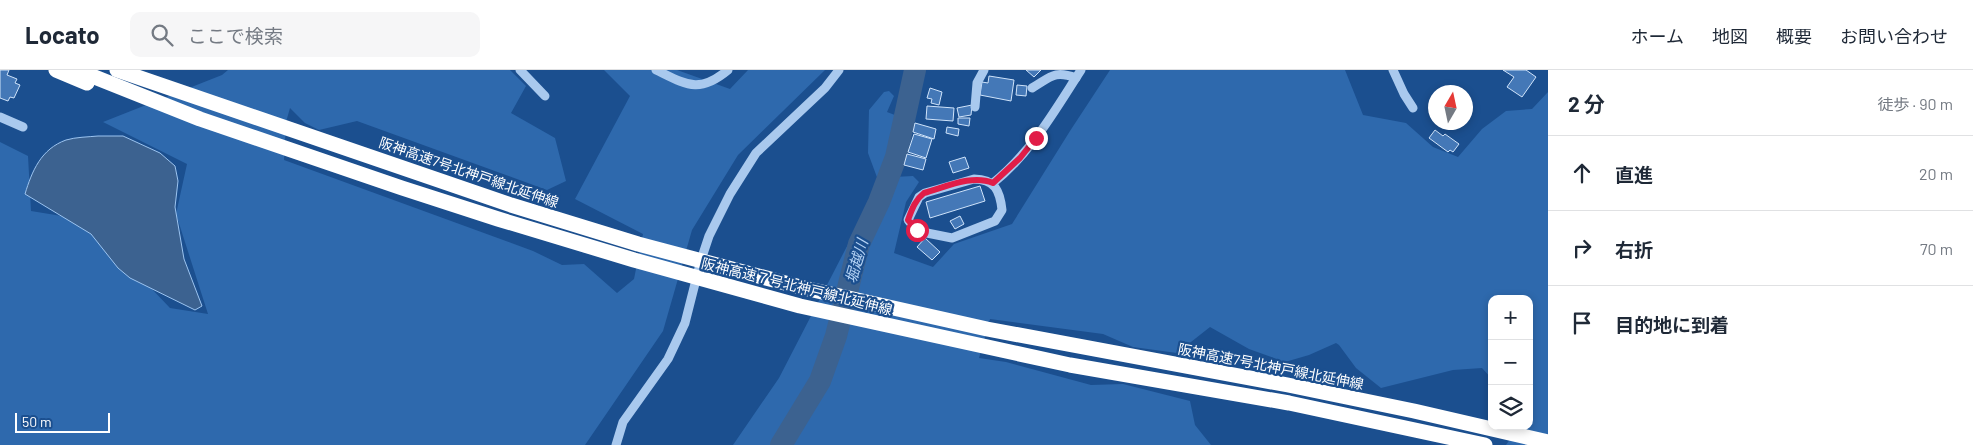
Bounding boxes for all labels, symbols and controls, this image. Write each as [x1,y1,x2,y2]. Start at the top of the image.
search box [130,12,480,57]
text: Locato [25,20,100,49]
icon: search [148,21,176,49]
text: ここで検索 [188,24,283,47]
text: ホーム [1631,25,1684,47]
text: 地図 [1712,25,1748,47]
text: 概要 [1776,25,1812,47]
text: お問い合わせ [1840,25,1948,47]
north arrow [1428,85,1473,130]
text: 2 分 [1568,91,1605,116]
text: 徒歩 · 90 m [1877,94,1953,113]
route end [1025,127,1048,150]
street label: 阪神高速7号北神戸線北延伸線 [377,133,561,211]
icon: ahead [1568,159,1596,187]
text: 直進 [1615,163,1653,186]
text: 20 m [1919,164,1953,183]
route start [906,219,929,242]
icon: right [1568,234,1596,262]
water label: 堀越川 [841,235,871,285]
text: 右折 [1615,238,1653,261]
text: 70 m [1920,239,1953,258]
street label: 阪神高速７号北神戸線北延伸線 [700,254,894,318]
map controls [1488,295,1533,430]
button: + [1488,295,1533,340]
icon: arrive [1568,309,1596,337]
text: 目的地に到着 [1615,313,1729,336]
street label: 阪神高速7号北神戸線北延伸線 [1177,340,1365,392]
button: − [1488,340,1533,385]
button: layers [1488,385,1533,430]
scale bar [15,410,110,433]
text: 50 m [22,413,51,430]

